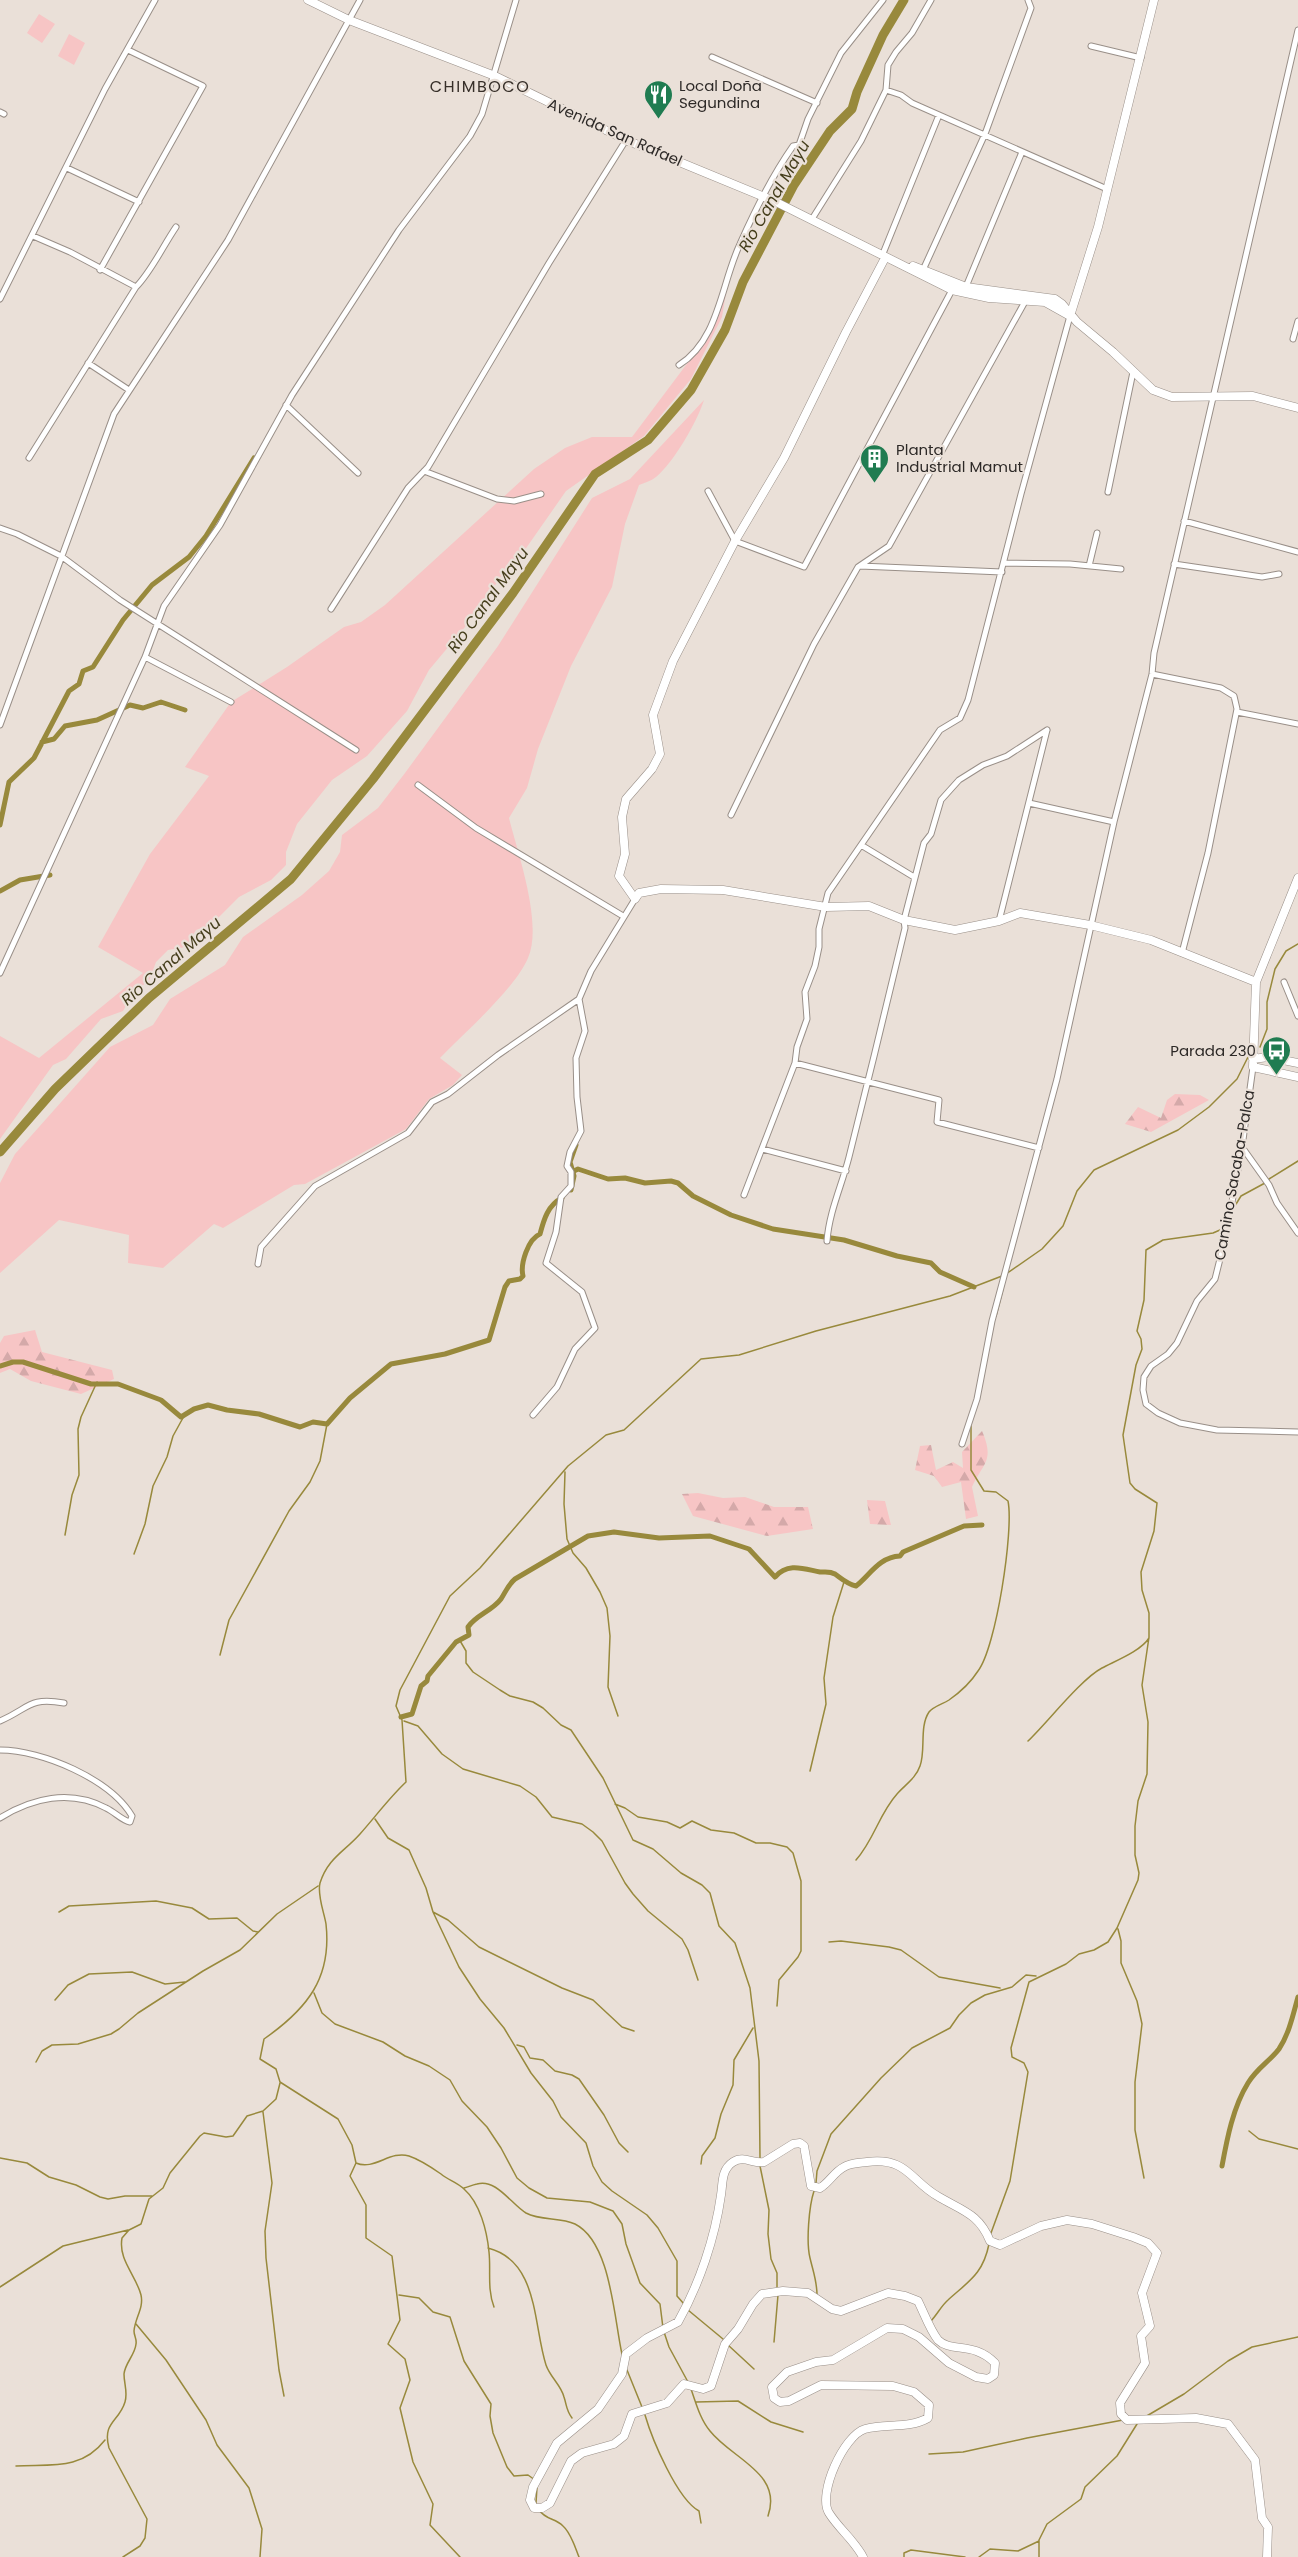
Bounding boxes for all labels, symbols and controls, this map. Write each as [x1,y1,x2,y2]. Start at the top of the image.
district label: CHIMBOCO [430,75,530,98]
place label: Local Doña Segundina [679,75,762,113]
restaurant icon: Local Doña Segundina [642,78,674,120]
street label: Avenida San Rafael [544,93,686,171]
water label: Rio Canal Mayu [733,136,815,256]
place label: Planta Industrial Mamut [896,439,1023,477]
building icon: Planta Industrial Mamut [859,442,891,484]
water label: Rio Canal Mayu [442,542,534,658]
water label: Rio Canal Mayu [116,911,226,1011]
bus stop icon: Parada 230 [1261,1034,1293,1076]
place label: Parada 230 [1170,1040,1256,1061]
street label: Camino Sacaba-Palca [1209,1088,1259,1262]

